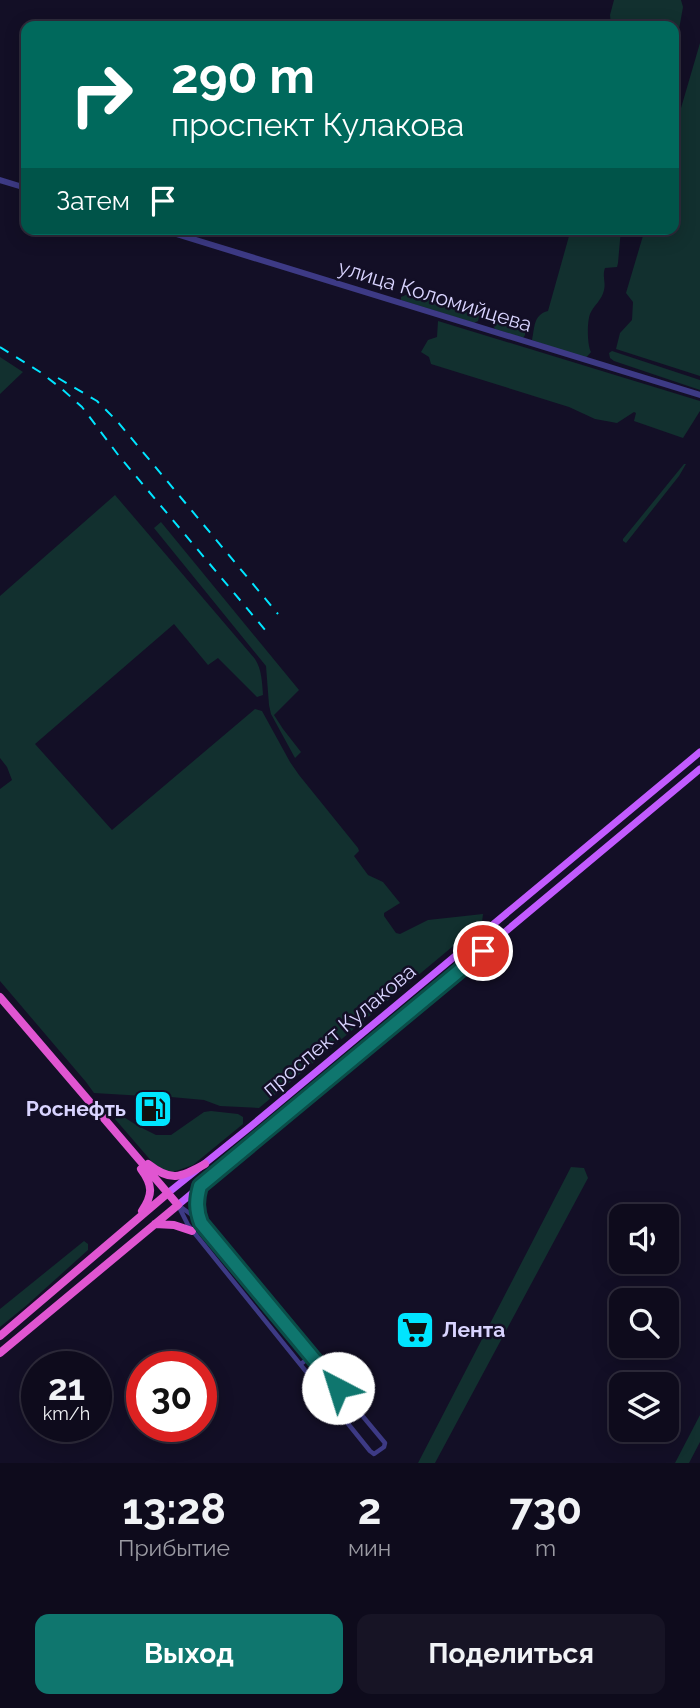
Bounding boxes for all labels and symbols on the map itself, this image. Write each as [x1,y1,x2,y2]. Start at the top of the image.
street label: улица Коломийцева [335,254,535,337]
pin [453,921,513,981]
street label: проспект Кулакова [257,958,420,1101]
fuel station icon: Роснефть [132,1088,174,1130]
place label: Роснефть [26,1096,126,1121]
supermarket icon: Лента [394,1309,436,1351]
place label: Лента [442,1317,505,1342]
speed limit sign: 30 [126,1351,217,1442]
position arrow [301,1351,375,1425]

